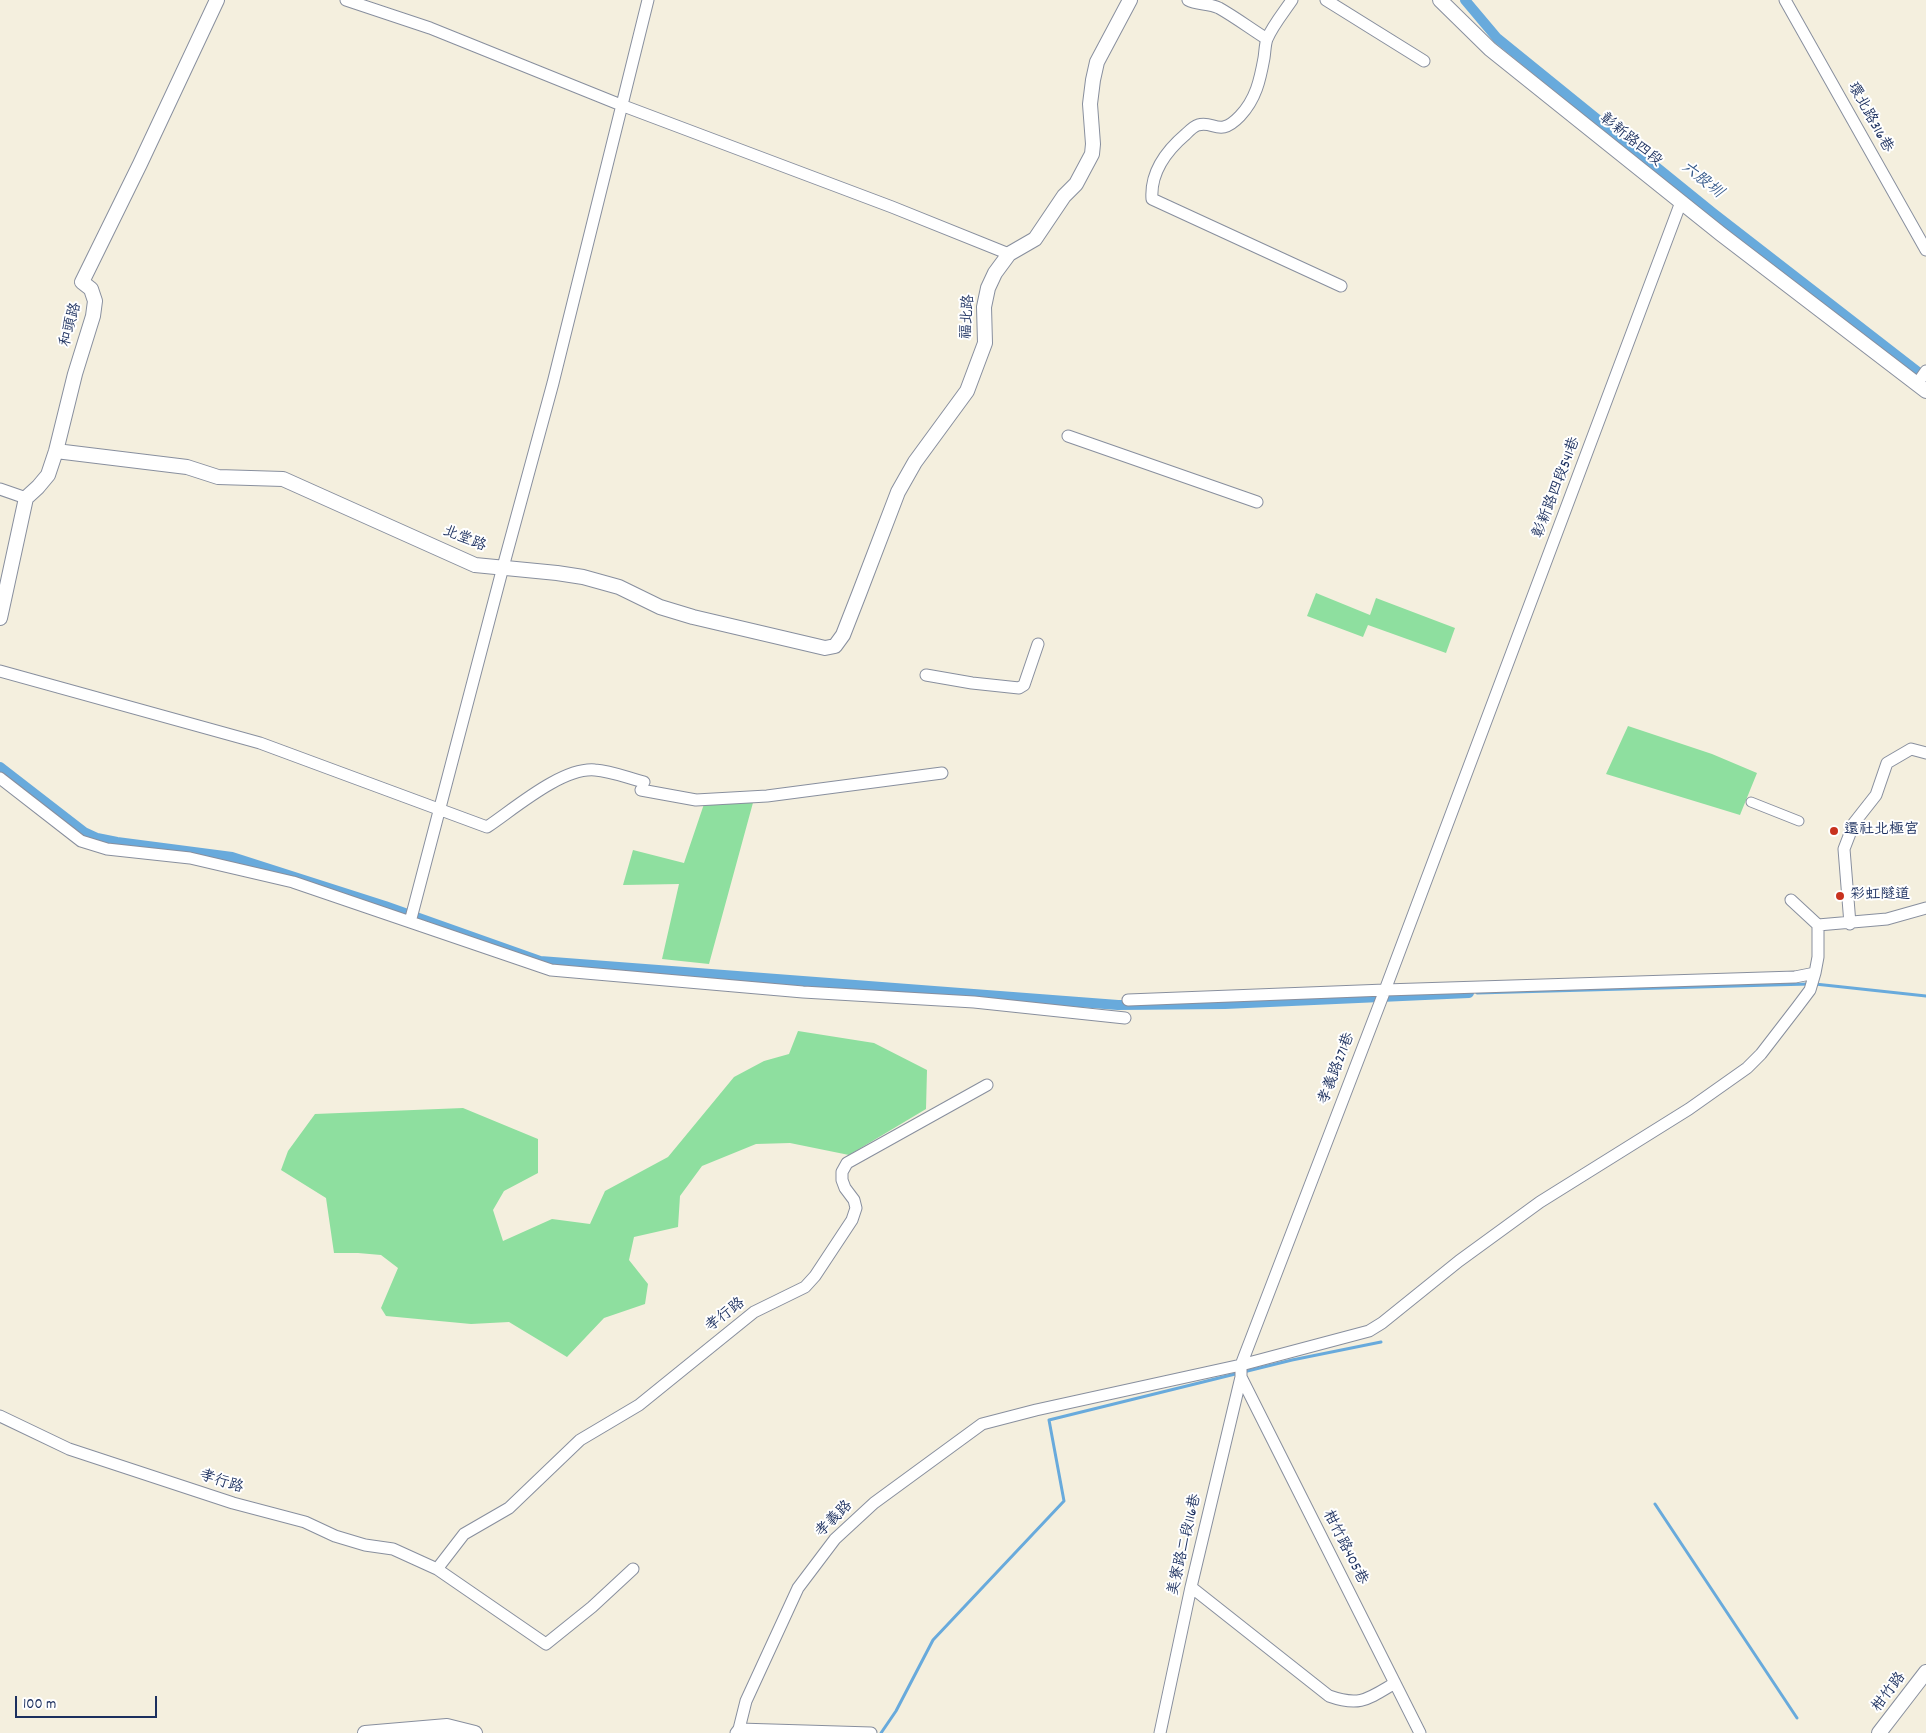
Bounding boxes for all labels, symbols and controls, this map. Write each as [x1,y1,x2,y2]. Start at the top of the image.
street label: 環北路316巷 [1842,80,1896,156]
street label: 彰新路四段 [1595,110,1665,172]
water label: 六股圳 [1676,159,1726,203]
street label: 福北路 [958,294,980,340]
street label: 和頭路 [57,301,87,349]
street label: 彰新路四段541巷 [1531,435,1585,541]
street label: 北堂路 [440,523,488,557]
place label: 還社北極宮 [1844,822,1919,840]
marker: 還社北極宮 [1828,825,1840,837]
place label: 彩虹隧道 [1850,887,1910,905]
marker: 彩虹隧道 [1834,890,1846,902]
street label: 孝義路271巷 [1316,1030,1360,1108]
street label: 孝行路 [703,1295,749,1337]
street label: 孝行路 [197,1467,245,1499]
street label: 美寮路二段116巷 [1166,1492,1206,1598]
street label: 孝義路 [813,1498,857,1542]
street label: 柑竹路405巷 [1318,1508,1370,1588]
street label: 柑竹路 [1869,1670,1911,1716]
scale bar [18,1686,160,1718]
text: 100 m [23,1694,56,1716]

